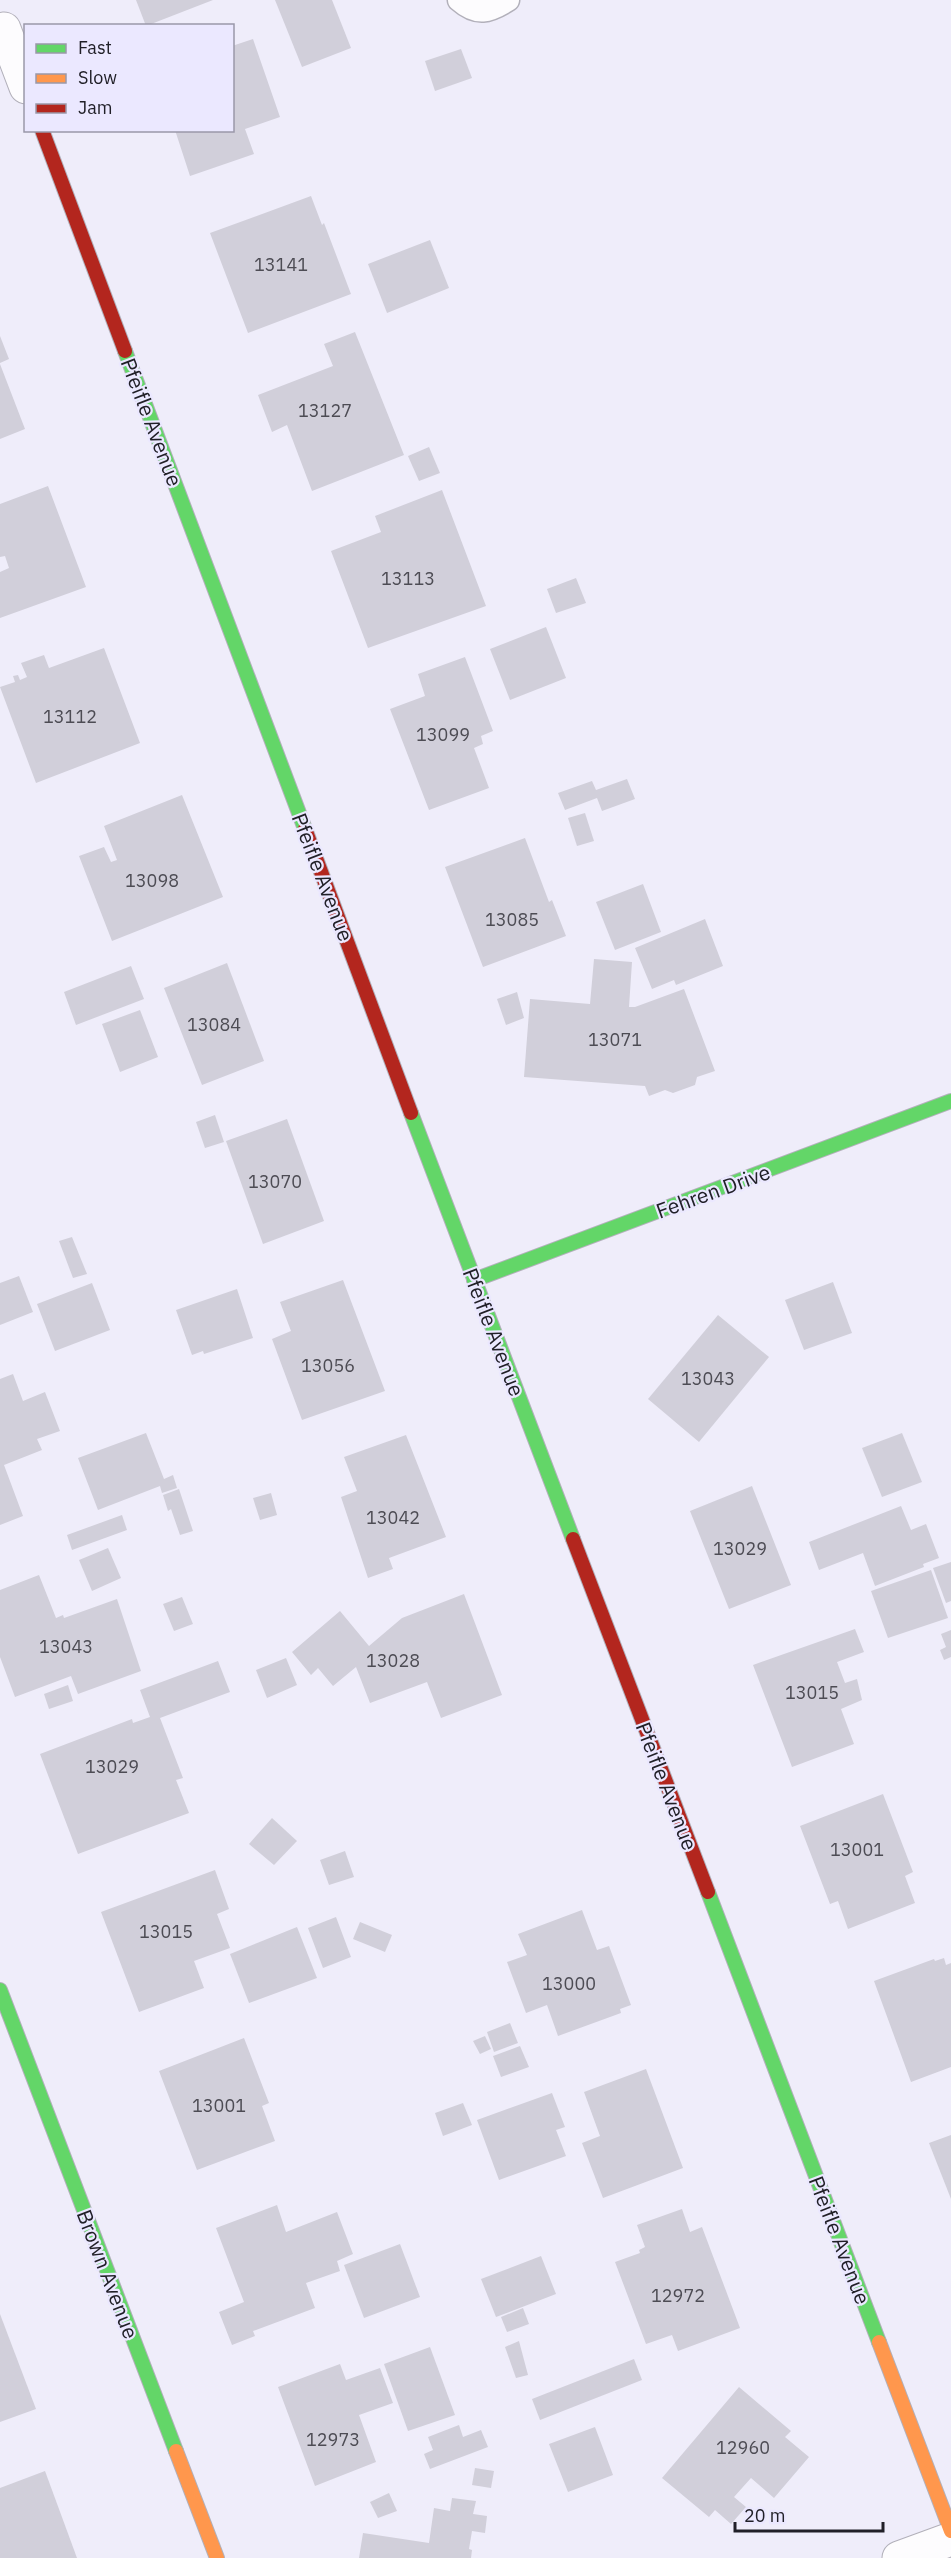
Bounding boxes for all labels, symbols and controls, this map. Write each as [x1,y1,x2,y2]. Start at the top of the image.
legend [24,24,234,132]
text: Fast [78,36,112,59]
text: Slow [78,66,117,89]
text: Jam [78,96,113,119]
house number: 13141 [254,253,308,276]
street label: Pfeifle Avenue [115,354,189,490]
house number: 13127 [298,399,352,422]
house number: 13113 [381,567,435,590]
house number: 13112 [43,705,97,728]
house number: 13099 [416,723,470,746]
street label: Pfeifle Avenue [286,809,360,945]
house number: 13098 [125,869,179,892]
house number: 13085 [485,908,539,931]
house number: 13084 [187,1013,241,1036]
house number: 13071 [588,1028,642,1051]
street label: Fehren Drive [652,1157,774,1225]
house number: 13070 [248,1170,302,1193]
street label: Pfeifle Avenue [457,1264,531,1400]
house number: 13056 [301,1354,355,1377]
house number: 13043 [681,1367,735,1390]
house number: 13042 [366,1506,420,1529]
house number: 13029 [713,1537,767,1560]
house number: 13043 [39,1635,93,1658]
house number: 13028 [366,1649,420,1672]
house number: 13015 [785,1681,839,1704]
street label: Pfeifle Avenue [630,1718,704,1854]
house number: 13029 [85,1755,139,1778]
house number: 13001 [830,1838,884,1861]
house number: 13015 [139,1920,193,1943]
house number: 13000 [542,1972,596,1995]
house number: 13001 [192,2094,246,2117]
street label: Pfeifle Avenue [803,2172,877,2308]
street label: Brown Avenue [71,2205,145,2343]
house number: 12972 [651,2284,705,2307]
house number: 12973 [306,2428,360,2451]
house number: 12960 [716,2436,770,2459]
scale bar [735,2495,884,2533]
text: 20 m [744,2504,786,2527]

